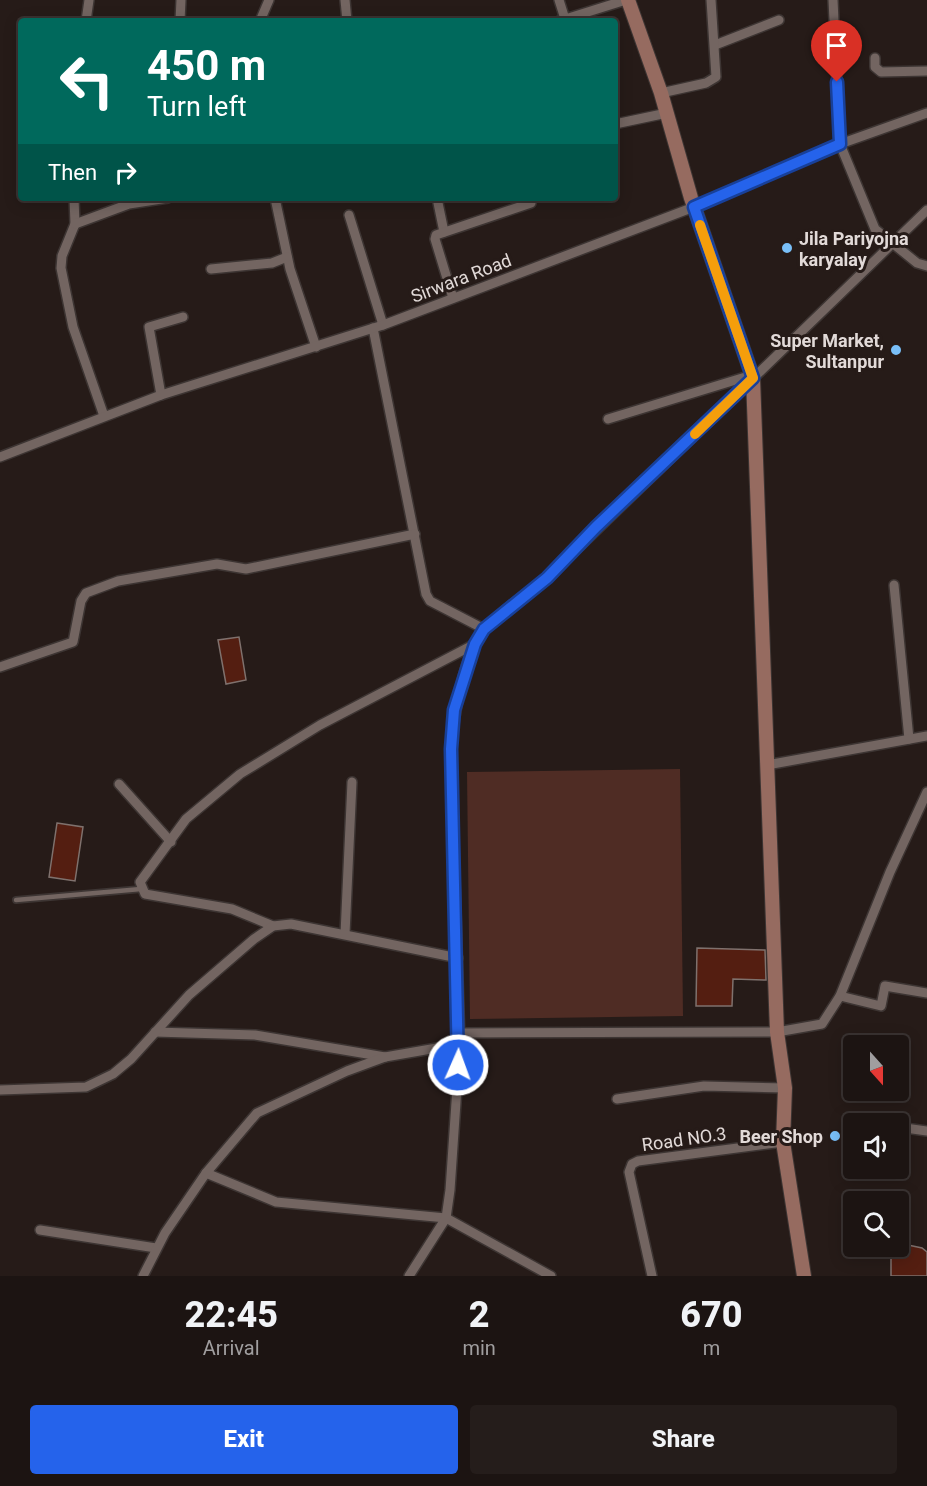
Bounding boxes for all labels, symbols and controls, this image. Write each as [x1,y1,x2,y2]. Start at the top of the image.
pin [811,20,862,82]
icon: arrive [820,29,853,62]
text: 450 m [147,41,266,90]
icon: left [48,42,126,120]
text: Turn left [147,91,247,123]
icon: right [109,156,142,189]
text: Then [48,160,97,185]
place label: Jila Pariyojna karyalay [799,228,909,270]
marker: Jila Pariyojna karyalay [780,241,794,255]
street label: Sirwara Road [408,249,514,307]
place label: Super Market, Sultanpur [770,330,884,372]
marker: Super Market, Sultanpur [889,343,903,357]
position arrow [426,1033,490,1097]
north arrow [843,1035,909,1101]
map controls [843,1035,909,1257]
button: sound [843,1113,909,1179]
street label: Road NO.3 [640,1123,728,1155]
place label: Beer Shop [740,1126,823,1147]
marker: Beer Shop [828,1129,842,1143]
button: search [843,1191,909,1257]
text: 22:45 [184,1294,278,1336]
text: 2 [469,1294,490,1336]
text: 670 [680,1294,743,1336]
text: Arrival [203,1336,260,1360]
text: min [462,1336,496,1360]
text: m [703,1336,720,1360]
button: Exit [30,1405,458,1474]
button: Share [470,1405,897,1474]

